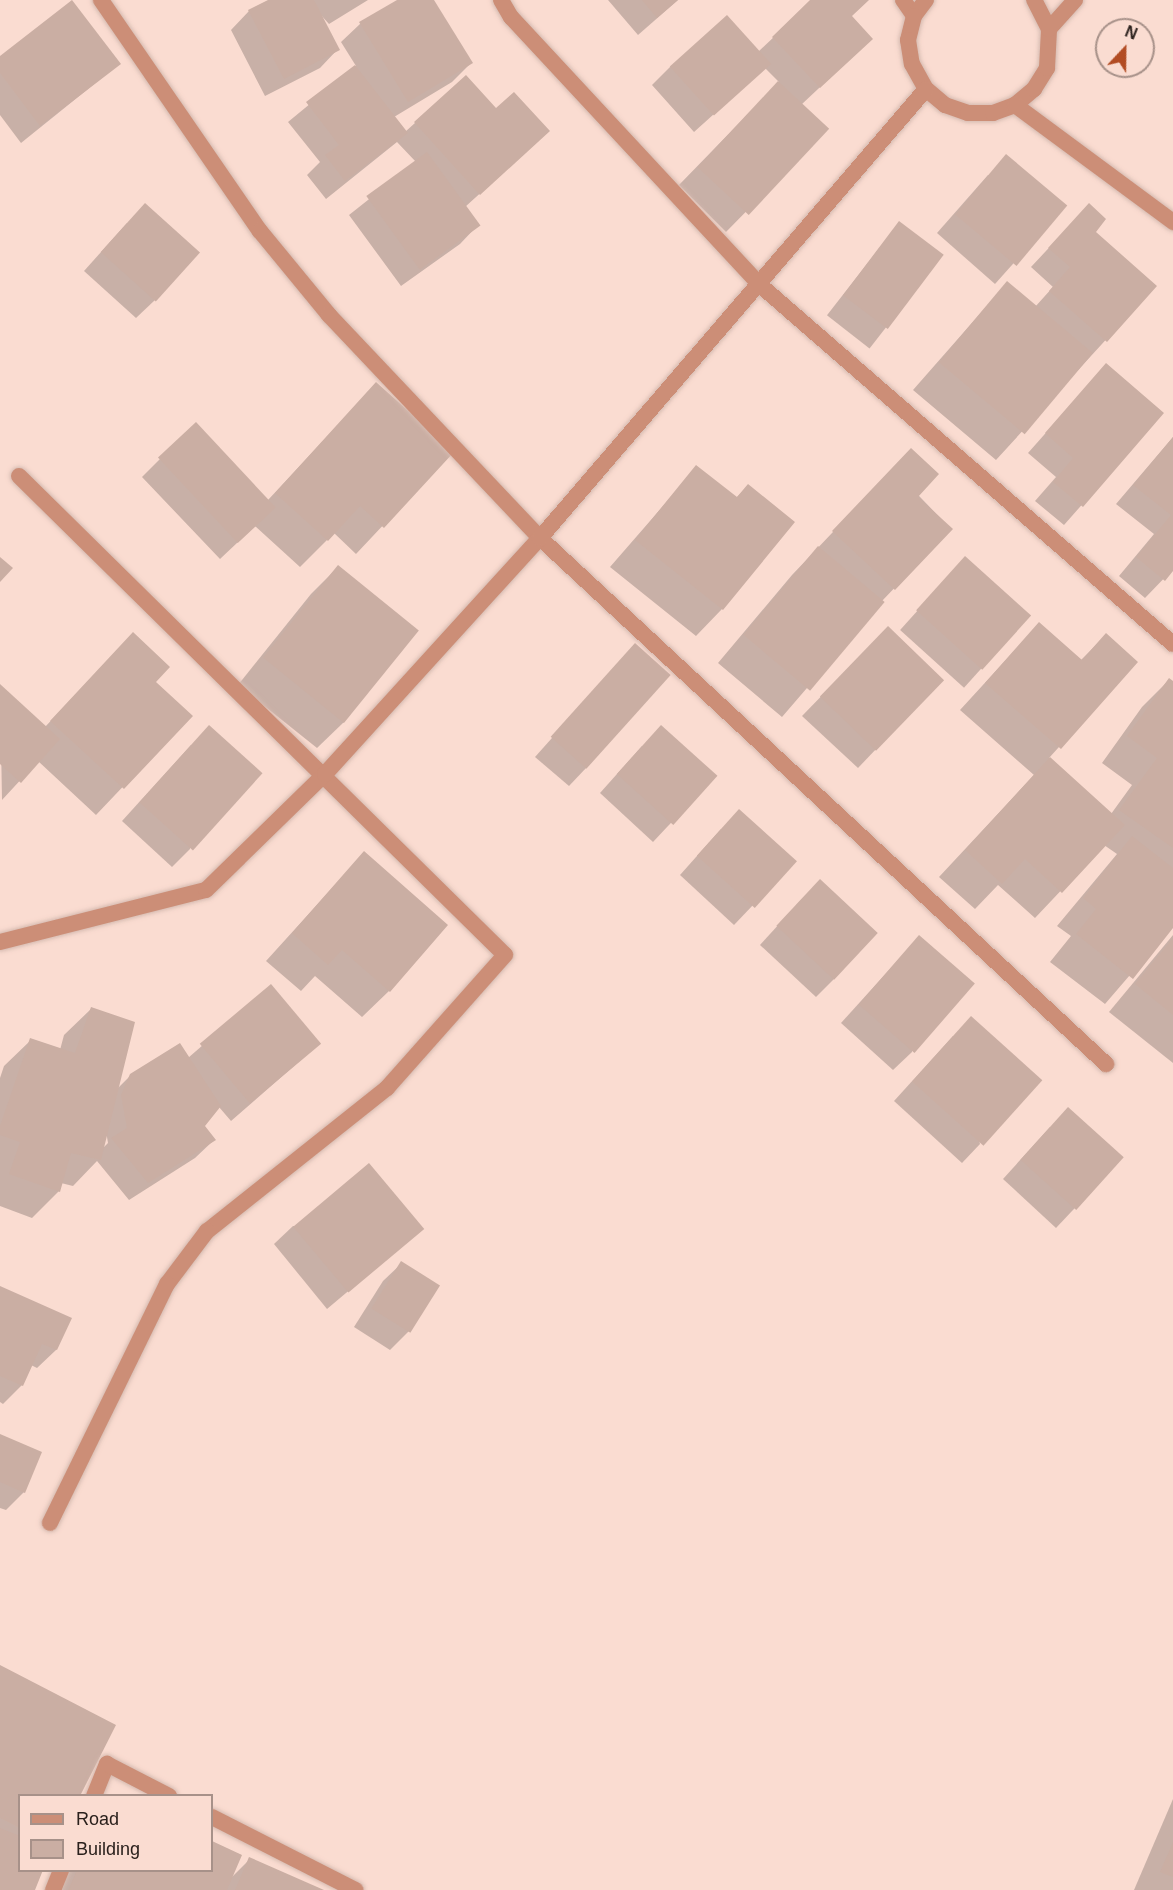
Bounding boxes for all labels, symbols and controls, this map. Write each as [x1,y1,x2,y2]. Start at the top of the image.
north arrow [1095,18,1155,78]
text: N [1123,23,1140,43]
legend [18,1794,213,1872]
text: Road [76,1809,119,1829]
text: Building [76,1839,140,1859]

